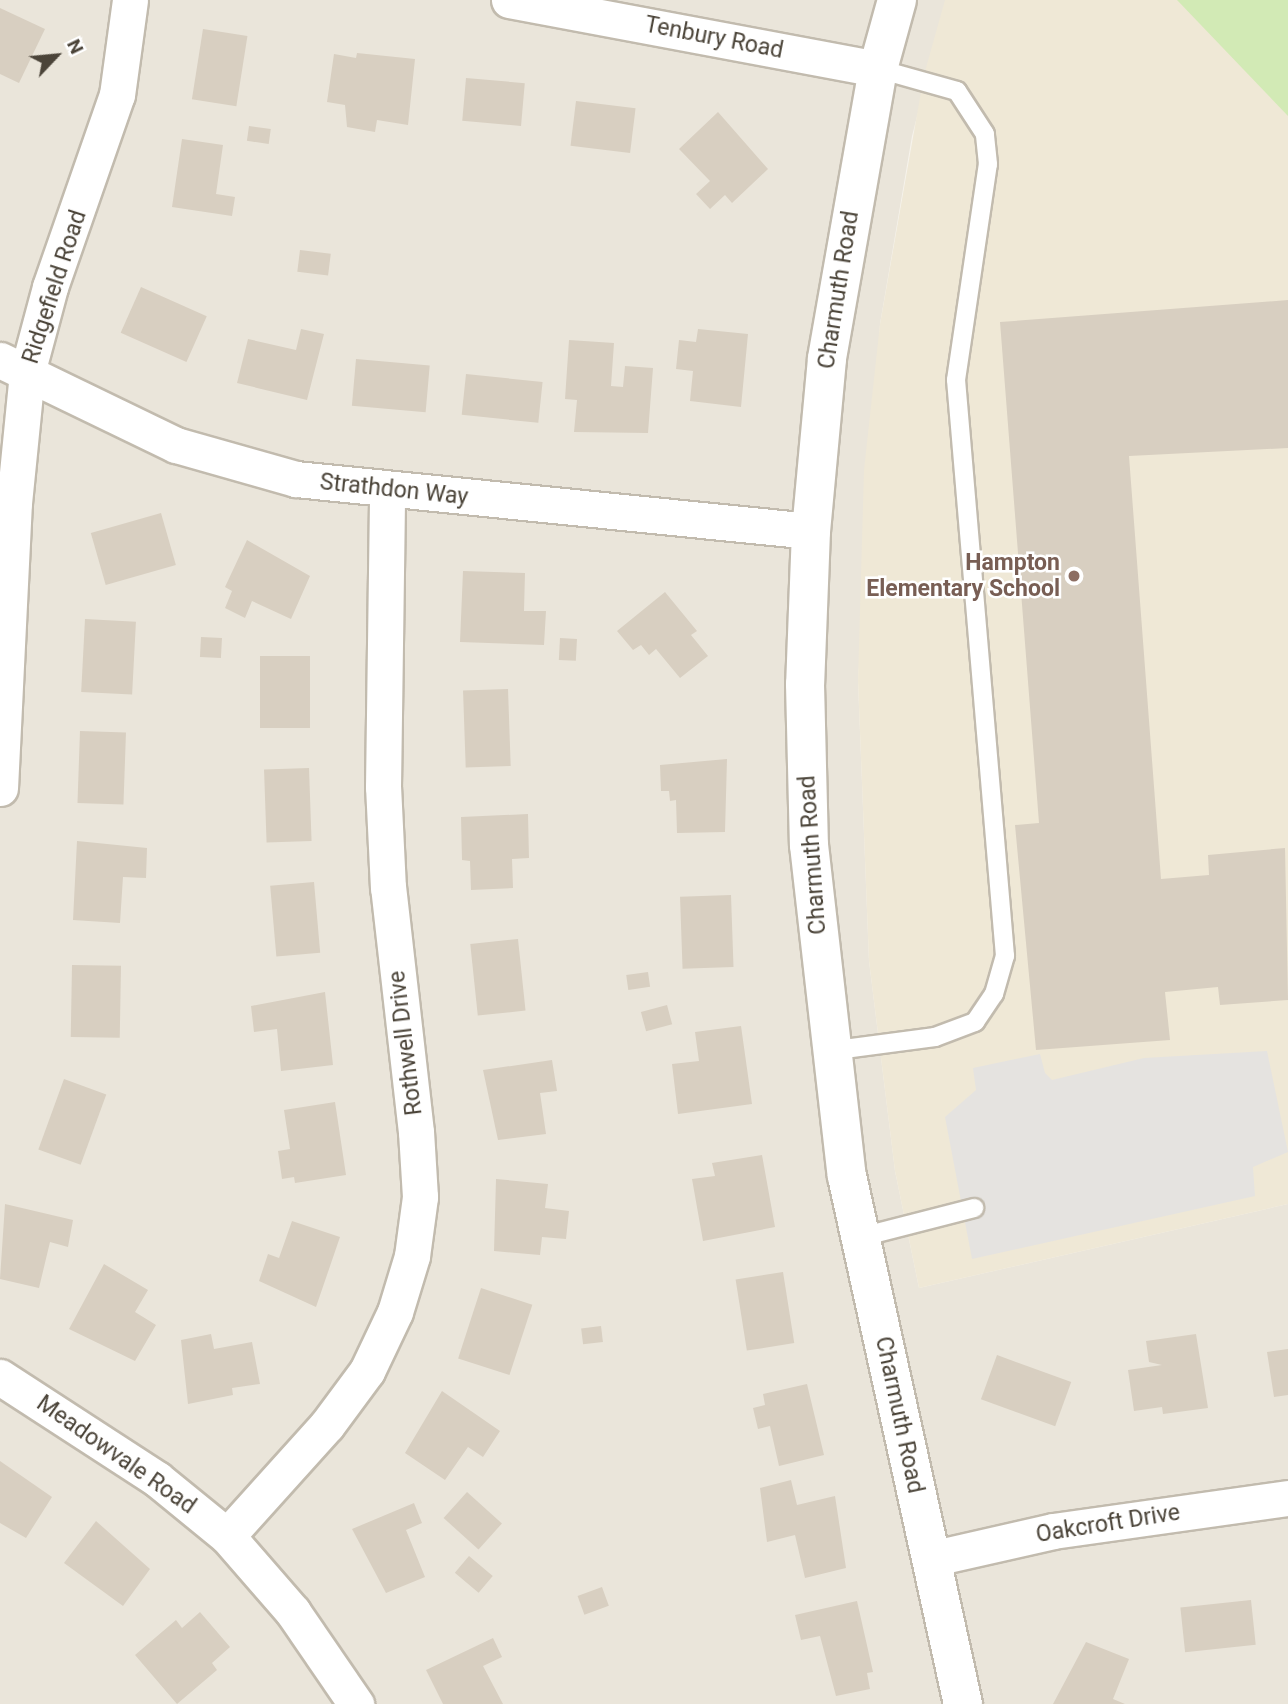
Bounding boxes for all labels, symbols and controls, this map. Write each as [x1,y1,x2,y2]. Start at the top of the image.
street label: Tenbury Road [642,11,786,65]
north arrow [21,21,91,91]
text: N [62,36,89,58]
street label: Ridgefield Road [17,207,93,367]
street label: Charmuth Road [813,209,865,371]
street label: Strathdon Way [318,468,470,512]
place label: Hampton Elementary School [866,549,1060,603]
marker: Hampton Elementary School [1066,568,1082,584]
street label: Charmuth Road [794,775,832,935]
street label: Rothwell Drive [383,969,429,1117]
street label: Charmuth Road [869,1334,929,1496]
street label: Meadowvale Road [31,1390,201,1520]
street label: Oakcroft Drive [1034,1499,1182,1549]

